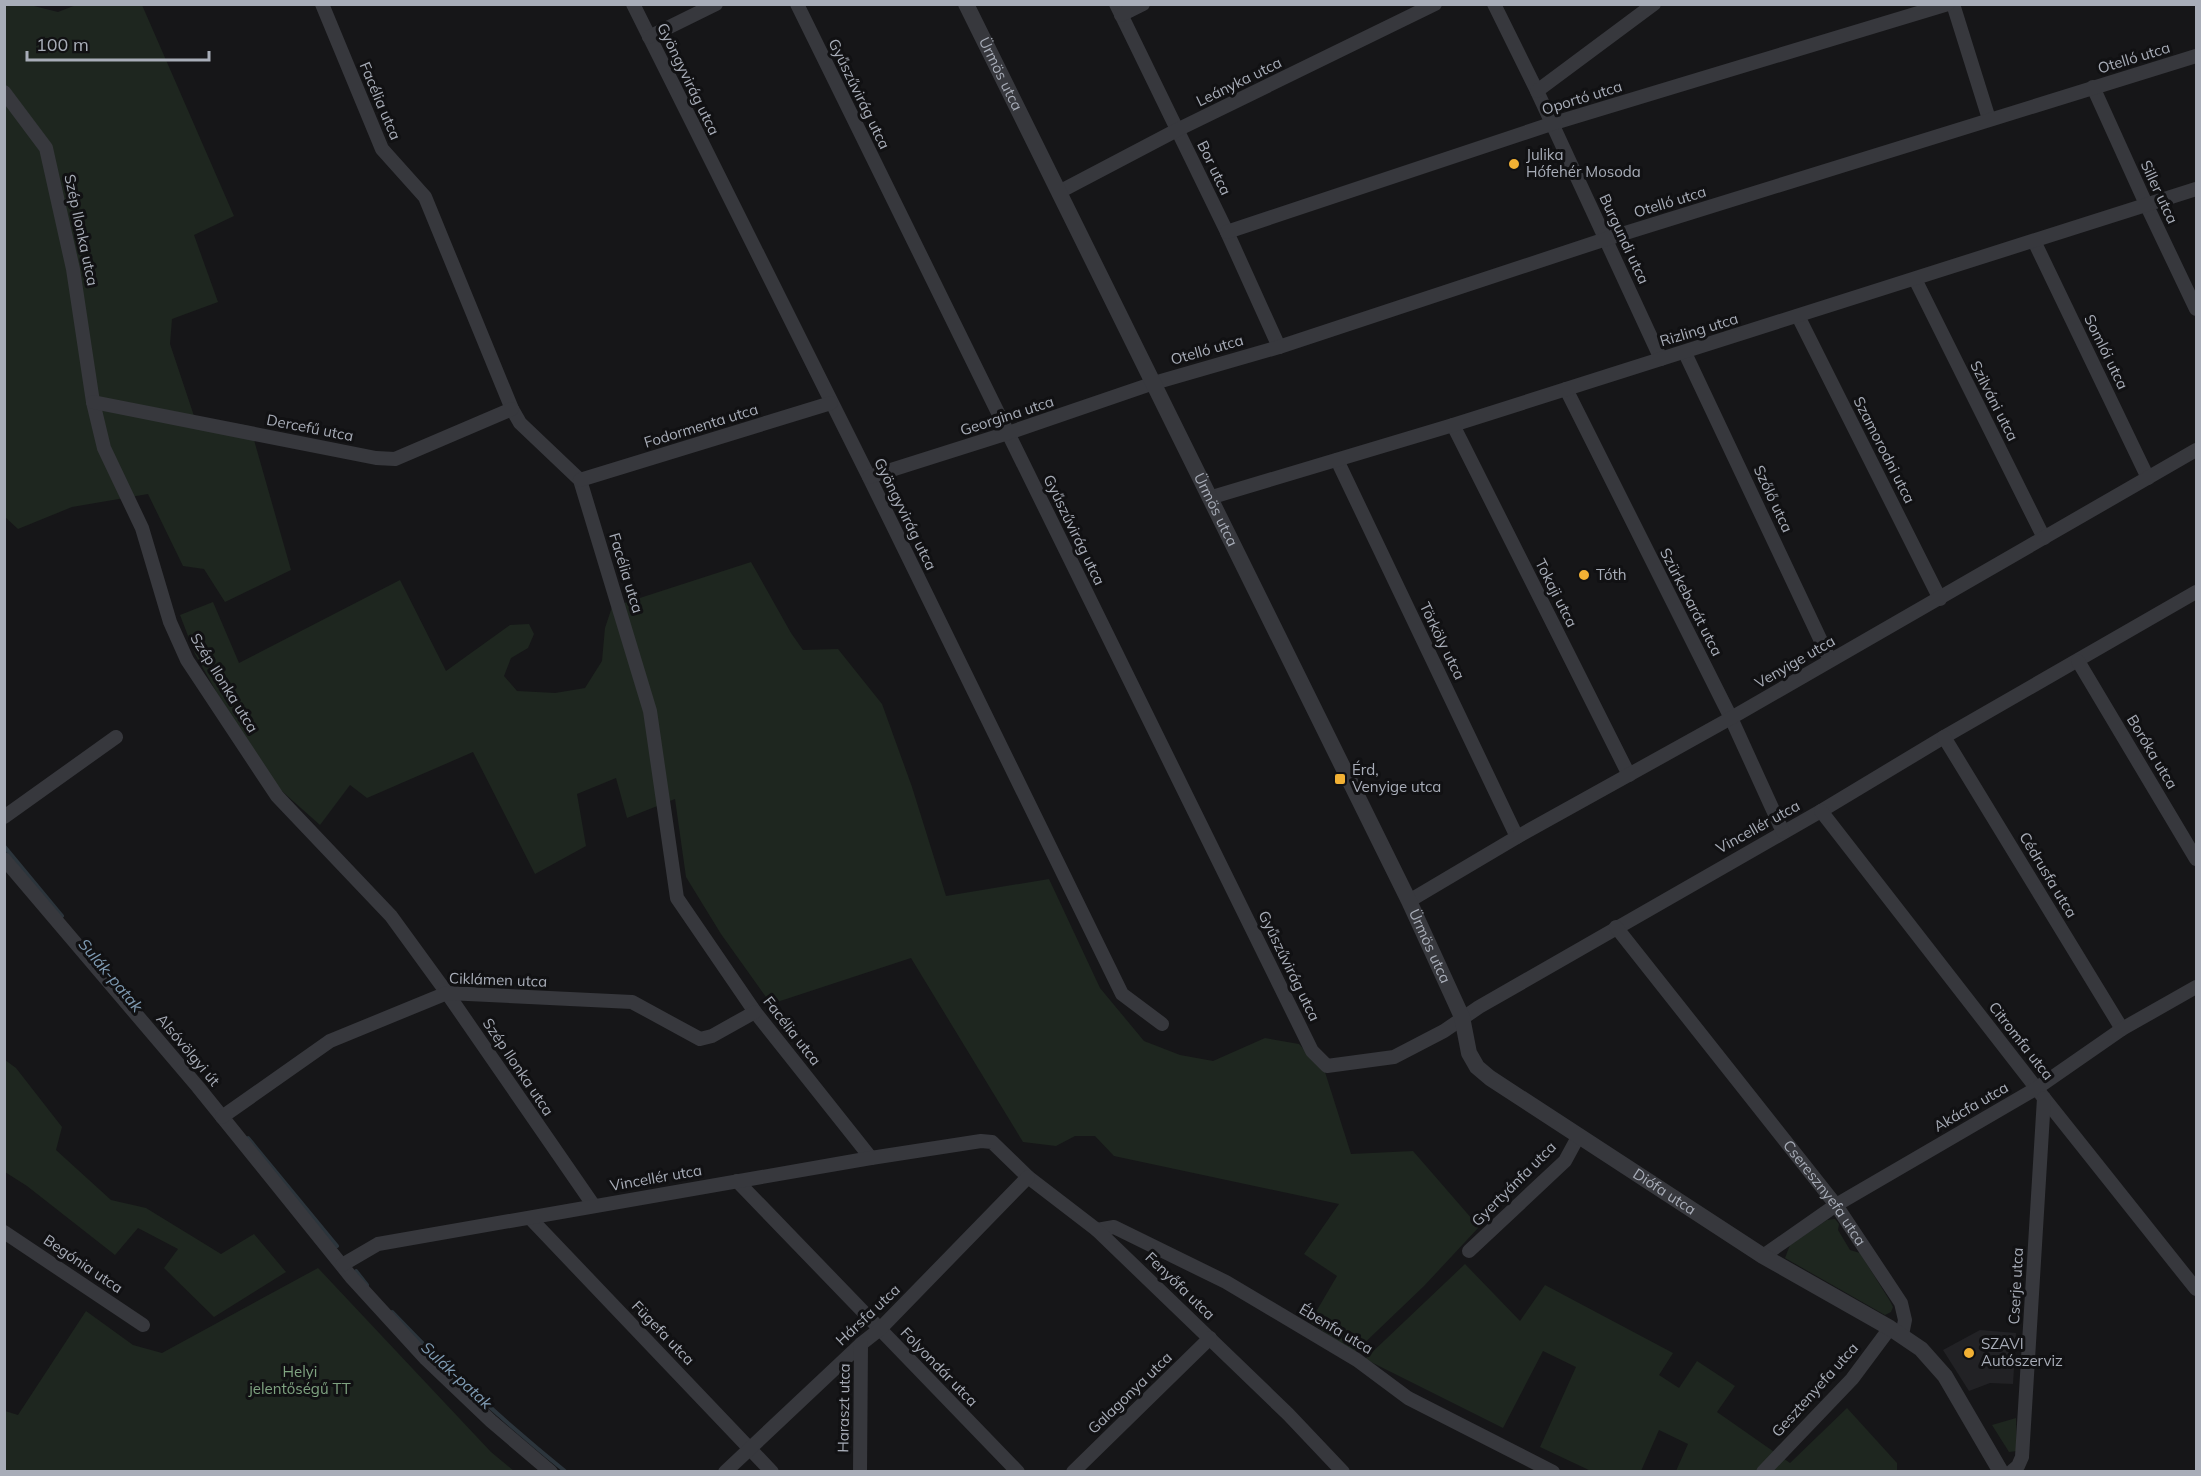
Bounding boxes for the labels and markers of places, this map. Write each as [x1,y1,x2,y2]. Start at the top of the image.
place label: Julika Hófehér Mosoda [1526,145,1641,181]
marker: Julika Hófehér Mosoda [1507,157,1521,171]
place label: Tóth [1596,565,1626,584]
marker: Tóth [1577,568,1591,582]
place label: Érd, Venyige utca [1352,760,1441,796]
marker: Érd, Venyige utca [1333,772,1347,786]
place label: SZAVI Autószerviz [1981,1334,2063,1370]
marker: SZAVI Autószerviz [1962,1346,1976,1360]

